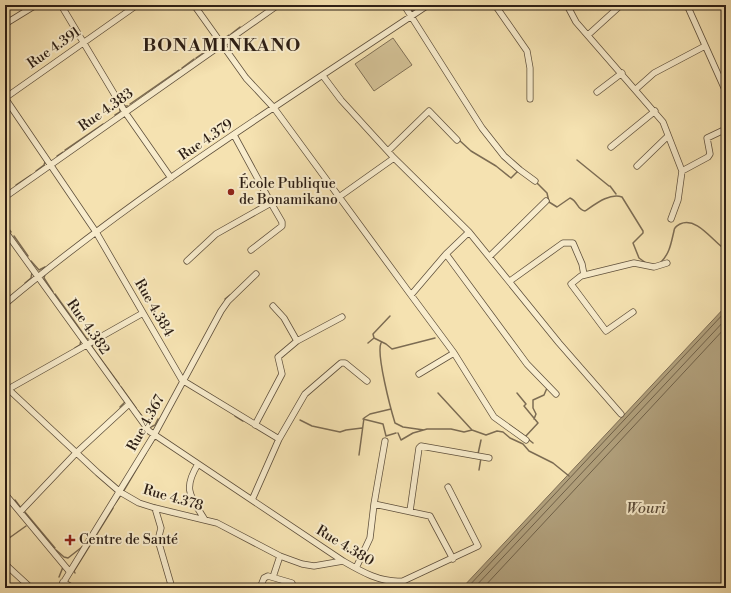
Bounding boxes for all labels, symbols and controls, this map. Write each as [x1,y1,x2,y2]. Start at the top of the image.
street label: Rue 4.391 [24,23,84,73]
district label: BONAMINKANO [143,34,301,57]
street label: Rue 4.383 [75,84,137,135]
street label: Rue 4.379 [175,115,237,165]
place label: École Publique de Bonamikano [239,173,338,209]
marker: École Publique de Bonamikano [226,187,236,197]
street label: Rue 4.384 [130,276,178,340]
street label: Rue 4.382 [62,296,114,358]
street label: Rue 4.367 [123,392,169,454]
street label: Rue 4.378 [141,481,205,515]
water label: Wouri [626,499,666,518]
street label: Rue 4.380 [313,522,377,570]
place label: Centre de Santé [79,531,178,549]
marker: Centre de Santé [64,534,76,546]

